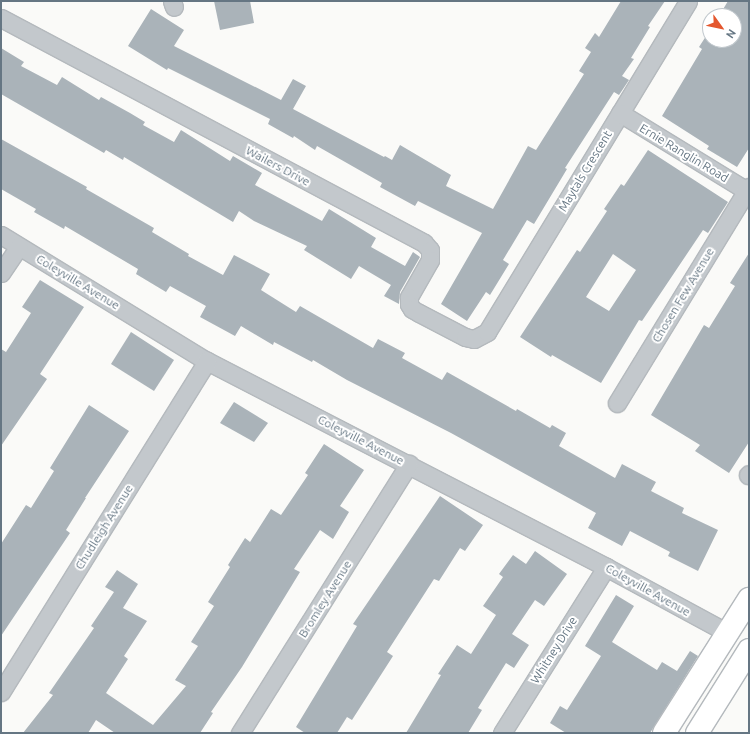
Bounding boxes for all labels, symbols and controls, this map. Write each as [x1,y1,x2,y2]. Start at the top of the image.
north arrow [702,8,742,48]
text: N [724,27,738,41]
street label: Ernie Ranglin Road [637,121,731,185]
street label: Maytals Crescent [555,128,615,214]
street label: Wailers Drive [243,143,313,189]
street label: Chosen Few Avenue [649,245,717,345]
street label: Coleyville Avenue [34,251,122,313]
street label: Coleyville Avenue [315,412,407,468]
street label: Chudleigh Avenue [72,482,136,572]
street label: Bromley Avenue [296,558,354,640]
street label: Coleyville Avenue [603,561,693,619]
street label: Whitney Drive [528,614,580,686]

